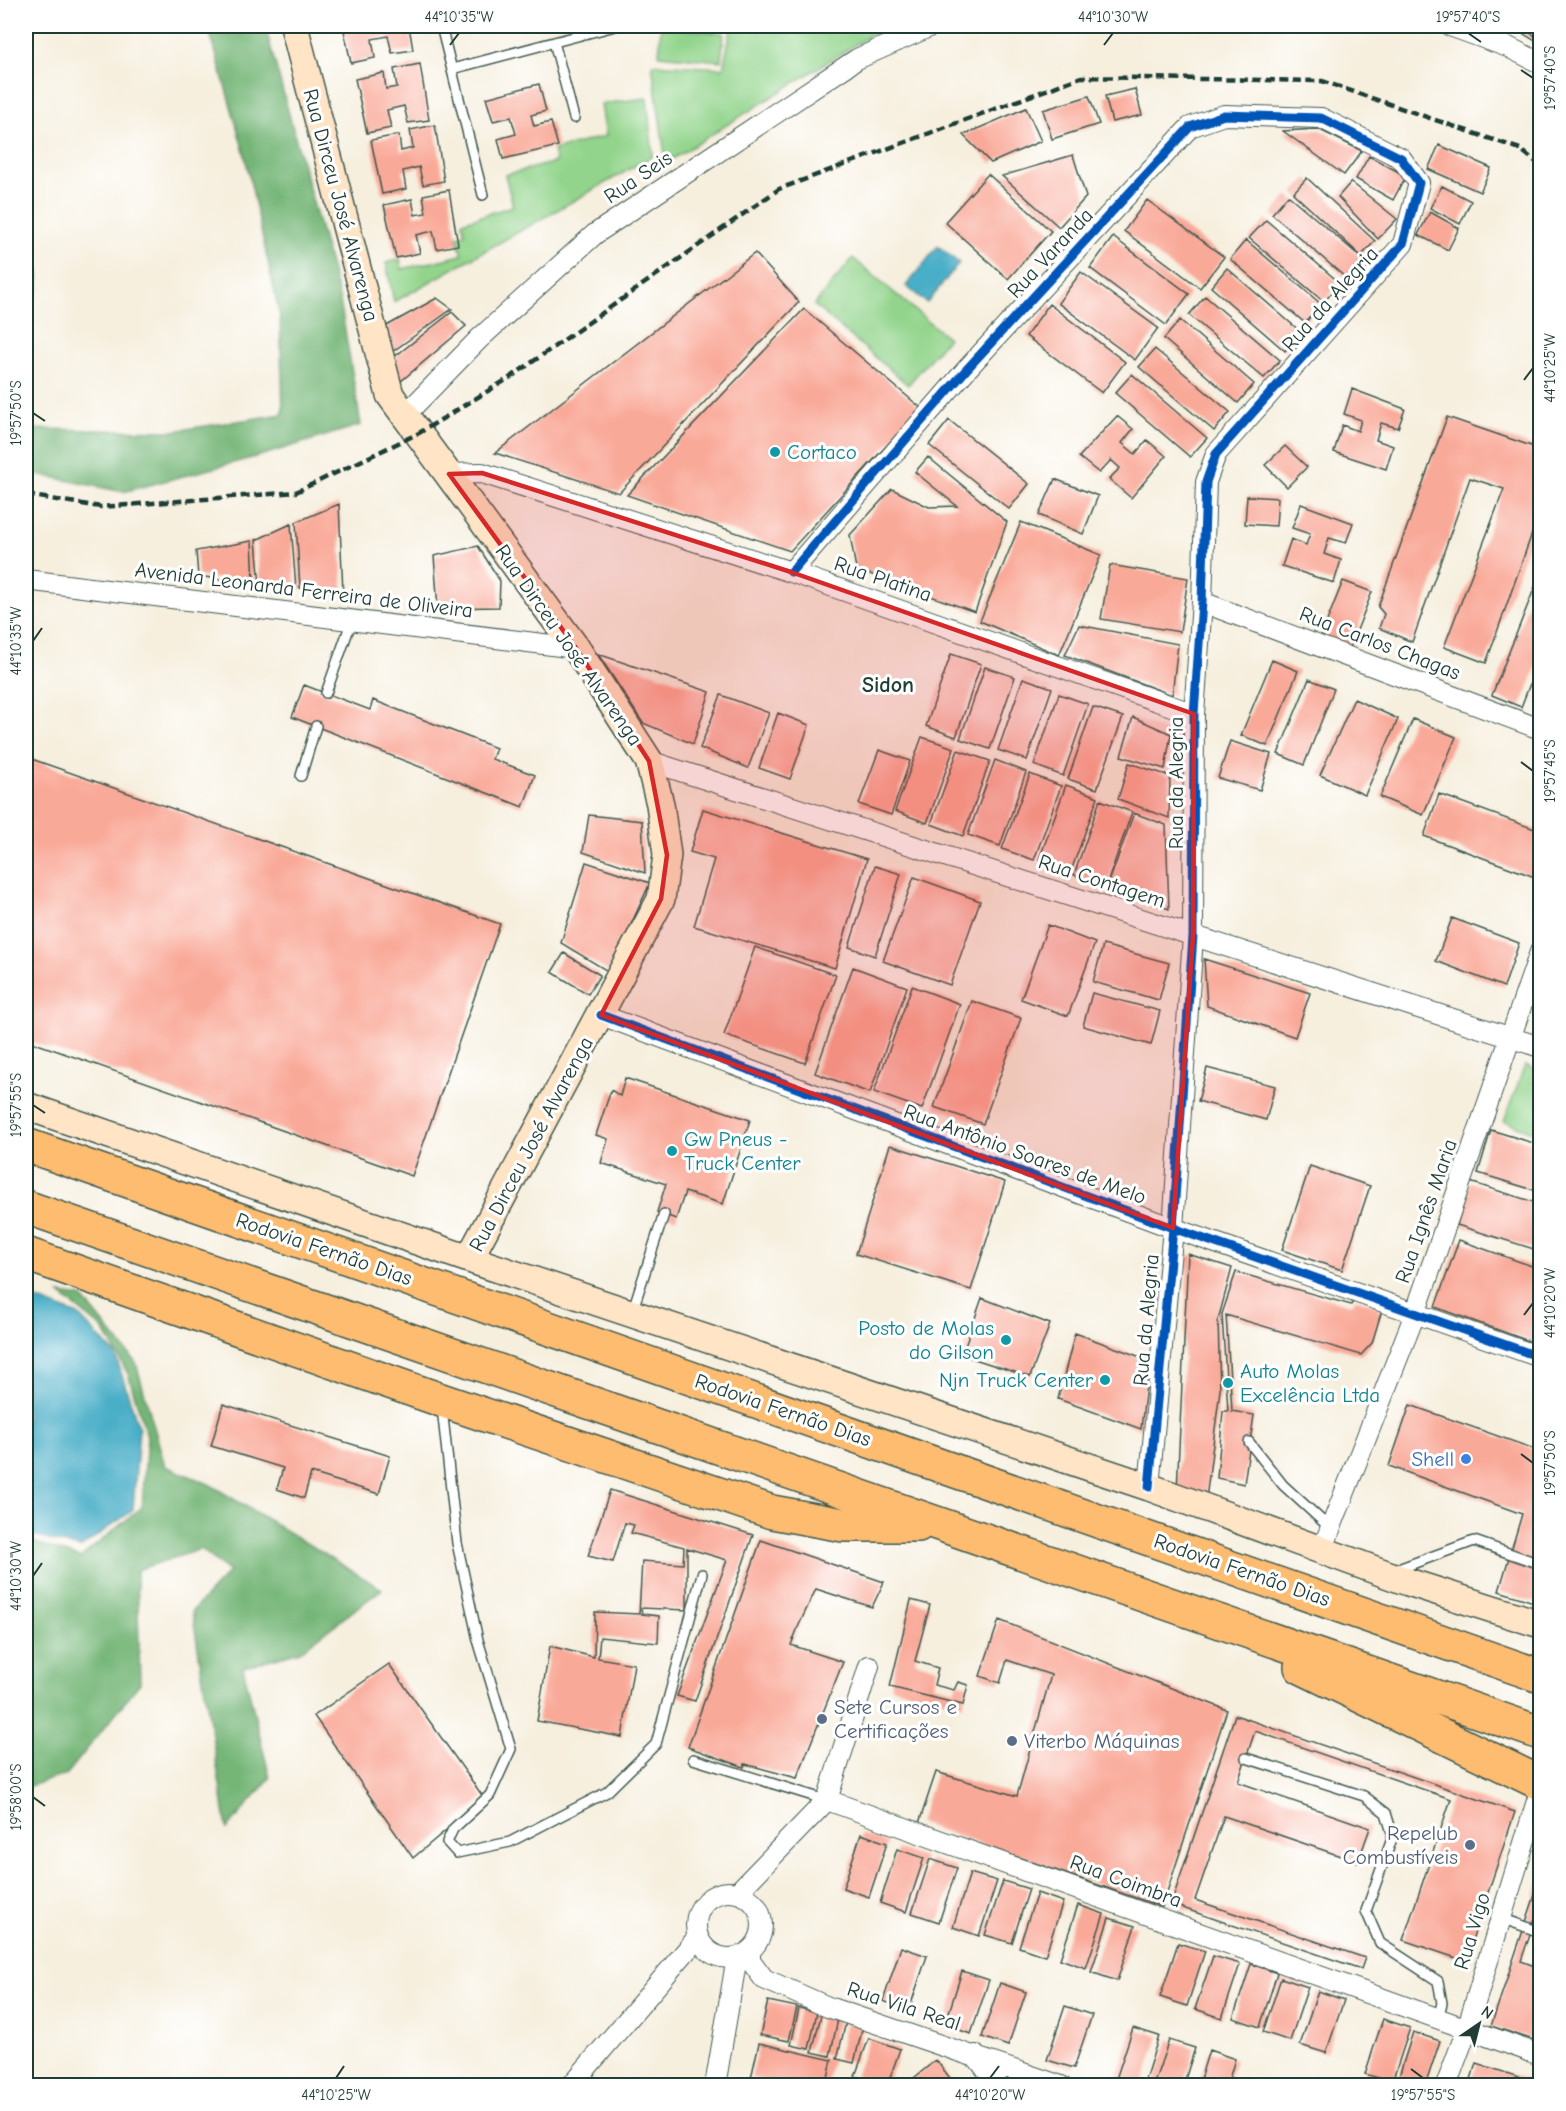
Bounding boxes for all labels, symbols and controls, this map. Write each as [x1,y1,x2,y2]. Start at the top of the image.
text: 44°10'35"W [424,8,494,26]
text: 44°10'30"W [1078,8,1148,26]
text: 19°57'40"S [1436,8,1500,26]
text: 19°57'40"S [1541,46,1559,110]
street label: Rua Dirceu José Alvarenga [298,86,384,324]
street label: Rua Seis [599,146,677,208]
street label: Rua Varanda [1002,203,1098,303]
street label: Rua da Alegria [1277,242,1383,356]
text: 44°10'25"W [1541,333,1559,403]
text: 19°57'50"S [7,380,25,446]
place label: Cortaco [787,440,857,464]
marker: Cortaco [768,445,782,459]
street label: Rua Dirceu José Alvarenga [490,540,648,750]
street label: Rua Platina [831,551,935,607]
street label: Avenida Leonarda Ferreira de Oliveira [134,557,474,623]
street label: Rua Carlos Chagas [1296,601,1464,685]
text: 44°10'35"W [7,606,25,676]
district label: Sidon [862,672,914,698]
street label: Rua da Alegria [1164,717,1188,849]
text: 19°57'45"S [1541,739,1559,803]
street label: Rua Contagem [1036,849,1168,913]
street label: Rua Dirceu José Alvarenga [464,1032,598,1256]
text: 19°57'55"S [7,1073,25,1137]
street label: Rua Antônio Soares de Melo [901,1099,1149,1209]
place label: Gw Pneus - Truck Center [684,1127,801,1175]
street label: Rua Ignês Maria [1390,1136,1462,1286]
marker: Gw Pneus - Truck Center [665,1144,679,1158]
street label: Rodovia Fernão Dias [233,1208,415,1290]
street label: Rua da Alegria [1128,1253,1164,1387]
text: 44°10'20"W [1541,1268,1559,1338]
place label: Posto de Molas do Gilson [858,1316,994,1364]
marker: Posto de Molas do Gilson [999,1333,1013,1347]
place label: Auto Molas Excelência Ltda [1240,1359,1380,1407]
place label: Njn Truck Center [939,1368,1094,1392]
street label: Rodovia Fernão Dias [692,1369,874,1451]
marker: Njn Truck Center [1098,1373,1112,1387]
marker: Auto Molas Excelência Ltda [1221,1376,1235,1390]
text: 19°57'50"S [1541,1430,1559,1496]
place label: Shell [1411,1447,1454,1471]
marker: Shell [1459,1452,1473,1466]
street label: Rodovia Fernão Dias [1151,1529,1333,1611]
text: 44°10'30"W [7,1541,25,1611]
place label: Sete Cursos e Certificações [834,1695,957,1743]
marker: Sete Cursos e Certificações [815,1712,829,1726]
place label: Viterbo Máquinas [1024,1729,1180,1753]
marker: Viterbo Máquinas [1005,1734,1019,1748]
text: 19°58'00"S [7,1763,25,1831]
place label: Repelub Combustíveis [1343,1821,1458,1869]
marker: Repelub Combustíveis [1463,1838,1477,1852]
street label: Rua Coimbra [1067,1850,1185,1912]
street label: Rua Vigo [1449,1890,1495,1972]
street label: Rua Vila Real [844,1976,964,2036]
north arrow [1449,1994,1509,2054]
text: N [1478,2002,1496,2023]
text: 44°10'25"W [301,2086,371,2104]
text: 44°10'20"W [955,2086,1025,2104]
text: 19°57'55"S [1391,2086,1455,2104]

